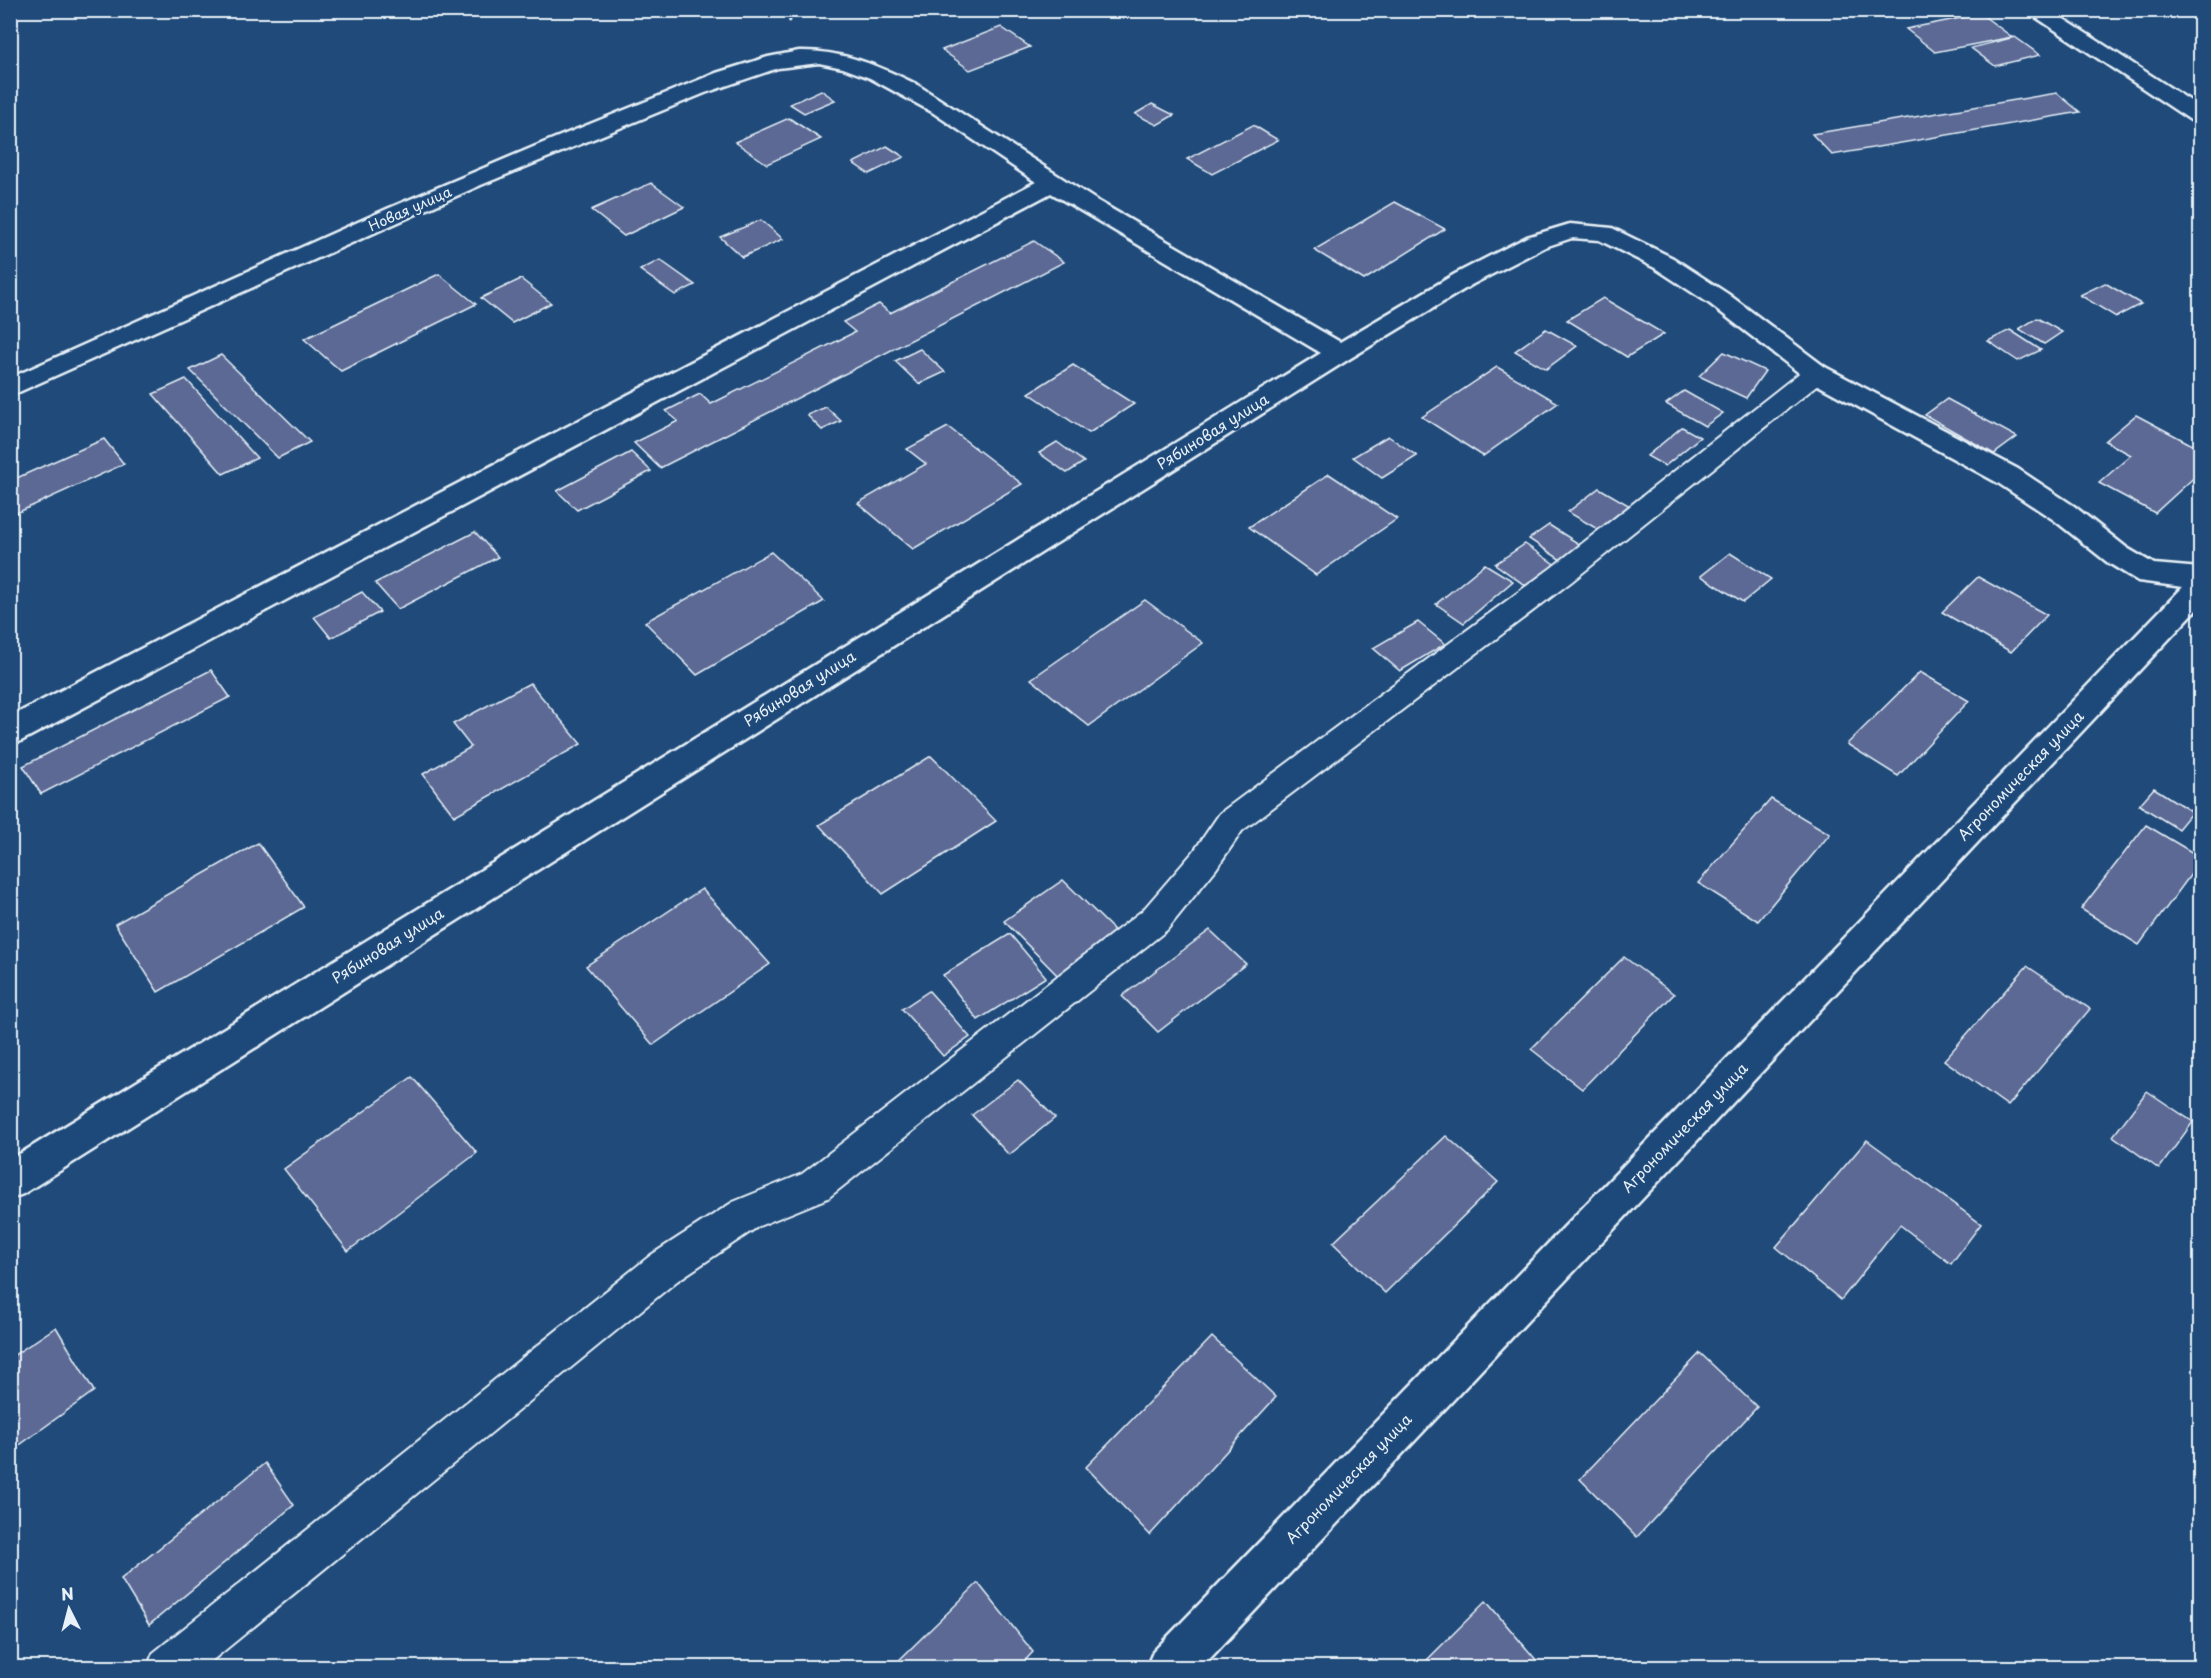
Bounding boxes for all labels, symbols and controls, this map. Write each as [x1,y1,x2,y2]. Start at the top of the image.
street label: Новая улица [365,181,455,236]
street label: Рябиновая улица [1152,387,1273,474]
street label: Рябиновая улица [739,644,860,731]
street label: Агрономическая улица [1952,704,2089,845]
street label: Рябиновая улица [327,901,448,988]
street label: Агрономическая улица [1616,1056,1753,1197]
street label: Агрономическая улица [1280,1407,1417,1548]
north arrow [39,1579,99,1639]
text: N [60,1580,75,1606]

